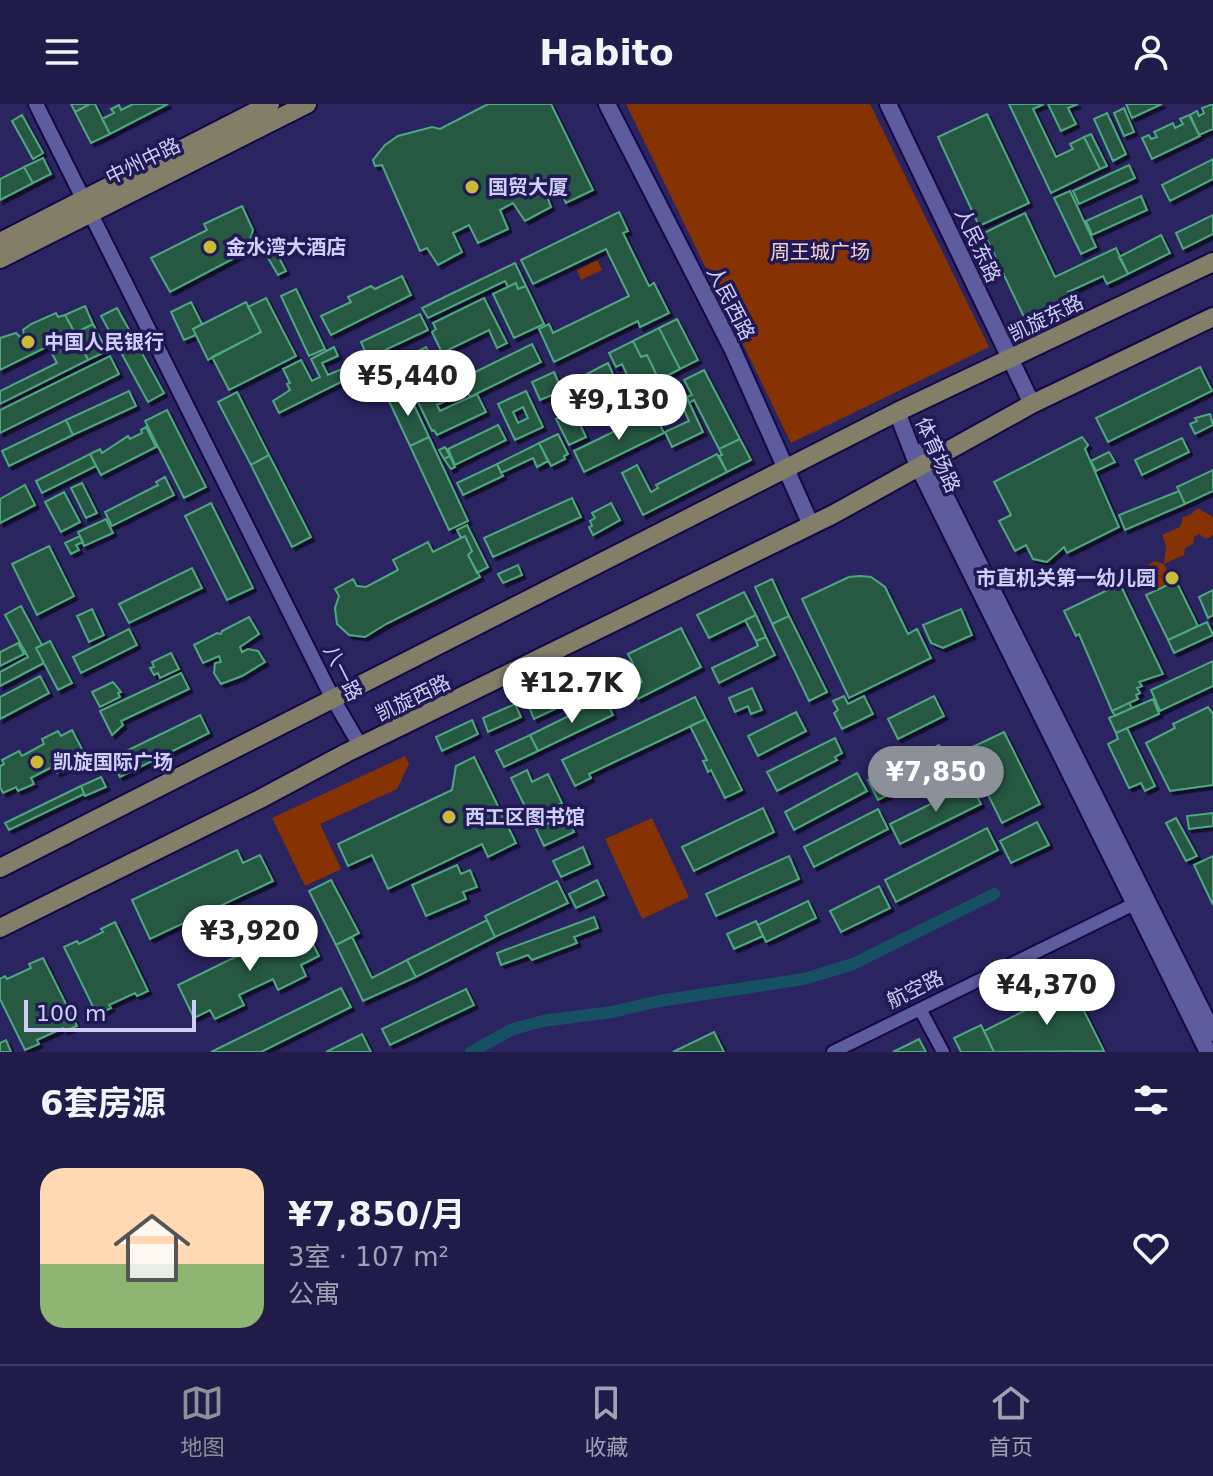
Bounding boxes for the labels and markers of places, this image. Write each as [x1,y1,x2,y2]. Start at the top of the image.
place label: 国贸大厦 [488,175,568,199]
marker: 国贸大厦 [463,178,481,196]
place label: 金水湾大酒店 [226,235,346,259]
marker: 金水湾大酒店 [201,238,219,256]
place label: 中国人民银行 [44,330,164,354]
marker: 中国人民银行 [19,333,37,351]
pin: ¥5,440 [343,350,473,418]
pin: ¥9,130 [554,374,684,442]
place label: 市直机关第一幼儿园 [976,566,1156,590]
marker: 市直机关第一幼儿园 [1163,569,1181,587]
pin: ¥12.7K [507,657,637,725]
pin: ¥7,850 [871,746,1001,814]
place label: 凯旋国际广场 [53,750,173,774]
marker: 凯旋国际广场 [28,753,46,771]
place label: 西工区图书馆 [465,805,585,829]
marker: 西工区图书馆 [440,808,458,826]
pin: ¥3,920 [185,905,315,973]
pin: ¥4,370 [982,959,1112,1027]

